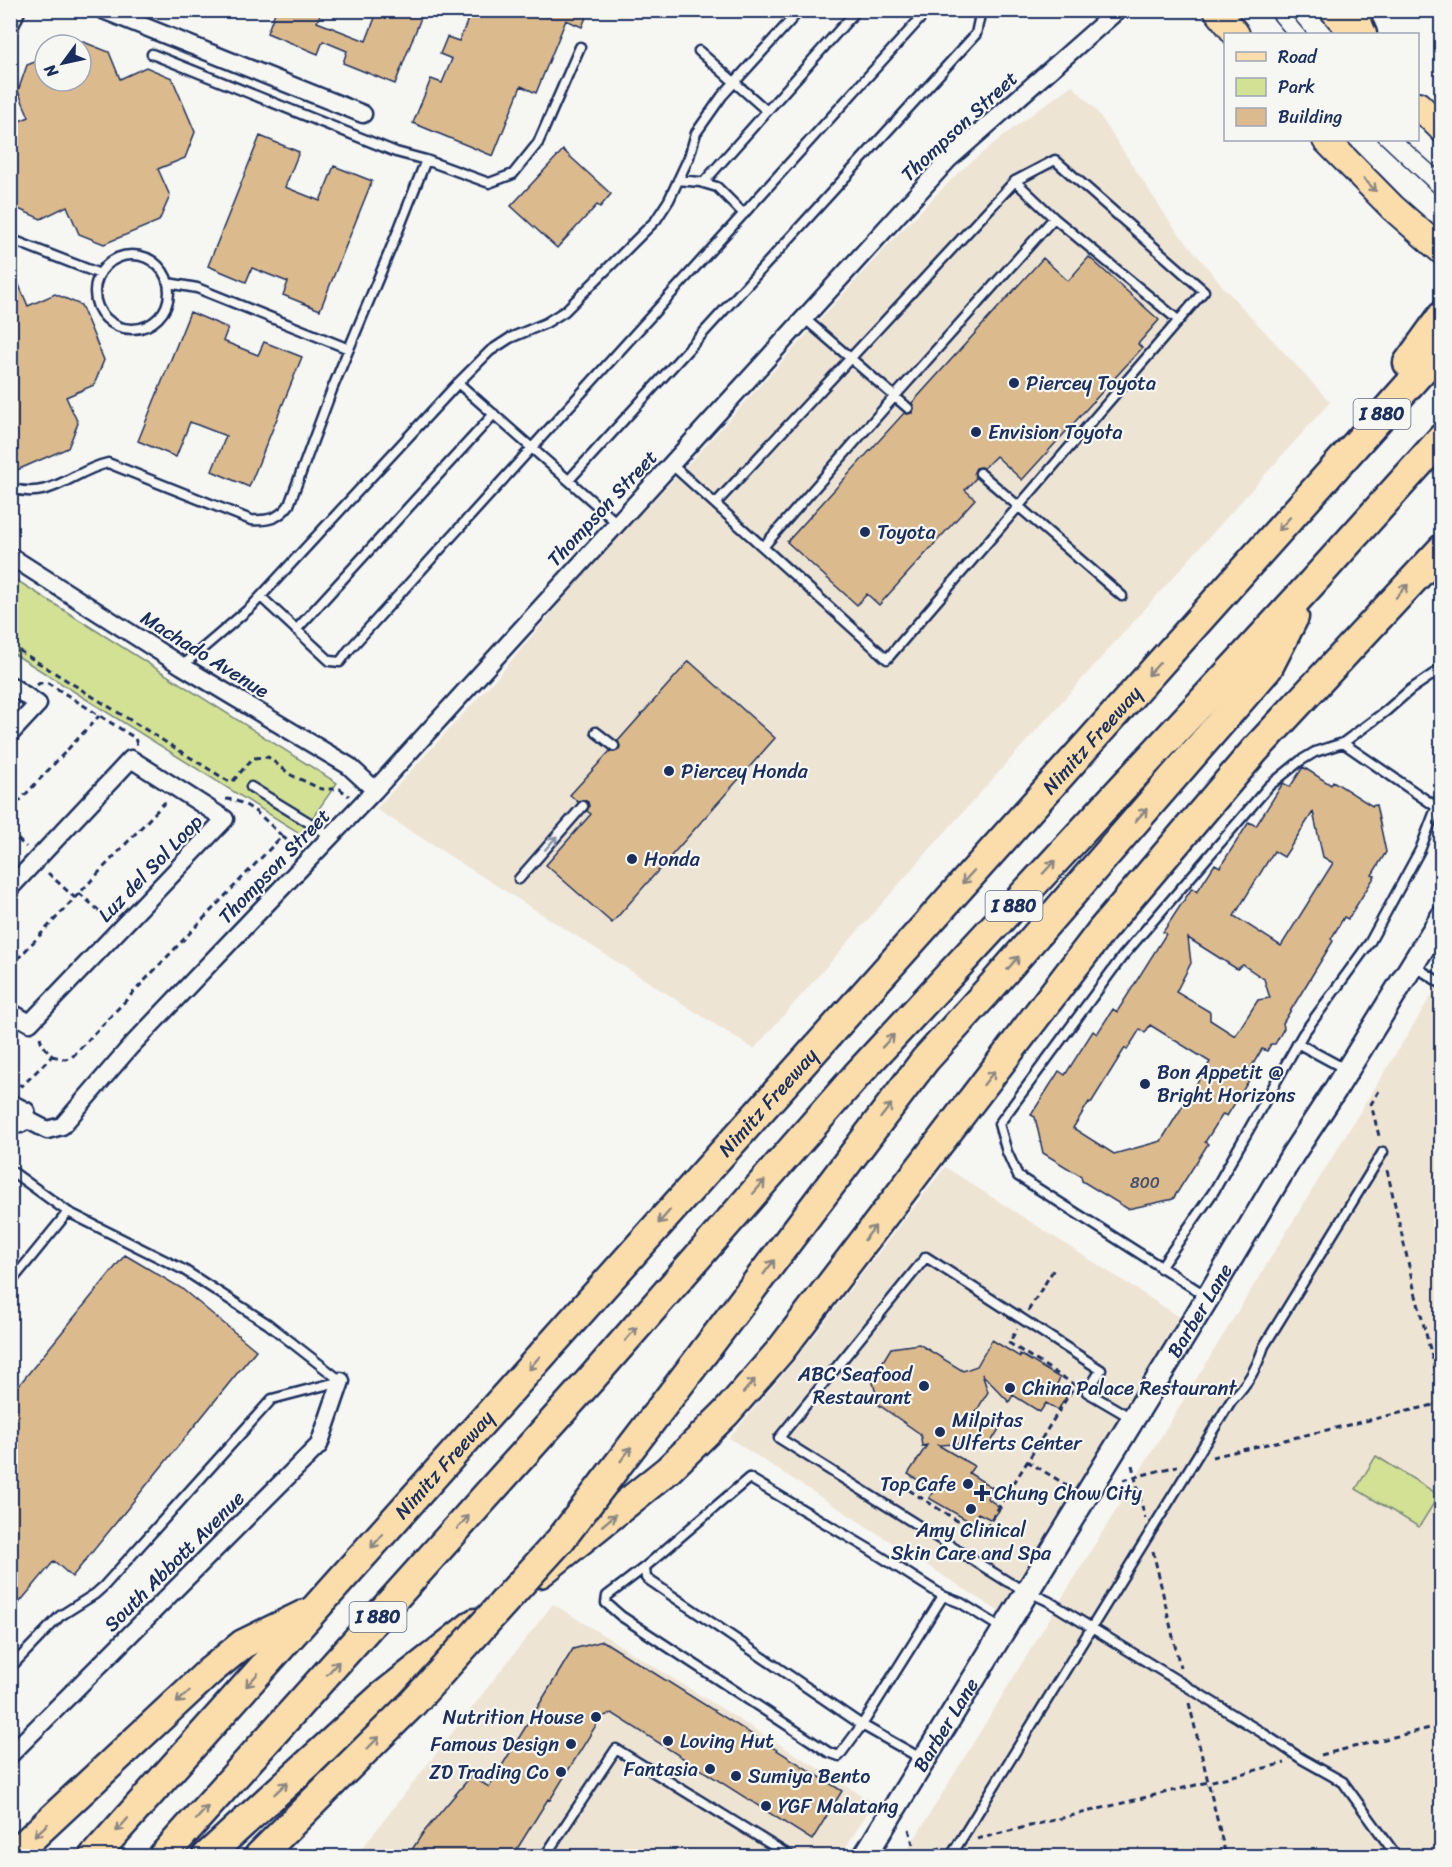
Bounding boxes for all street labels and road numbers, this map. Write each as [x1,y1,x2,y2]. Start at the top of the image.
street label: Thompson Street [892,62,1027,190]
road number: I 880 [1354,399,1410,429]
street label: Thompson Street [538,441,667,575]
street label: Machado Avenue [133,601,276,708]
street label: Nimitz Freeway [1033,677,1151,803]
street label: Thompson Street [209,800,339,933]
street label: Luz del Sol Loop [89,806,212,931]
road number: I 880 [986,891,1042,921]
street label: Nimitz Freeway [709,1039,827,1165]
street label: Barber Lane [1158,1257,1242,1365]
street label: Nimitz Freeway [386,1402,503,1528]
street label: South Abbott Avenue [95,1482,254,1641]
road number: I 880 [350,1602,406,1632]
street label: Barber Lane [903,1671,988,1779]

